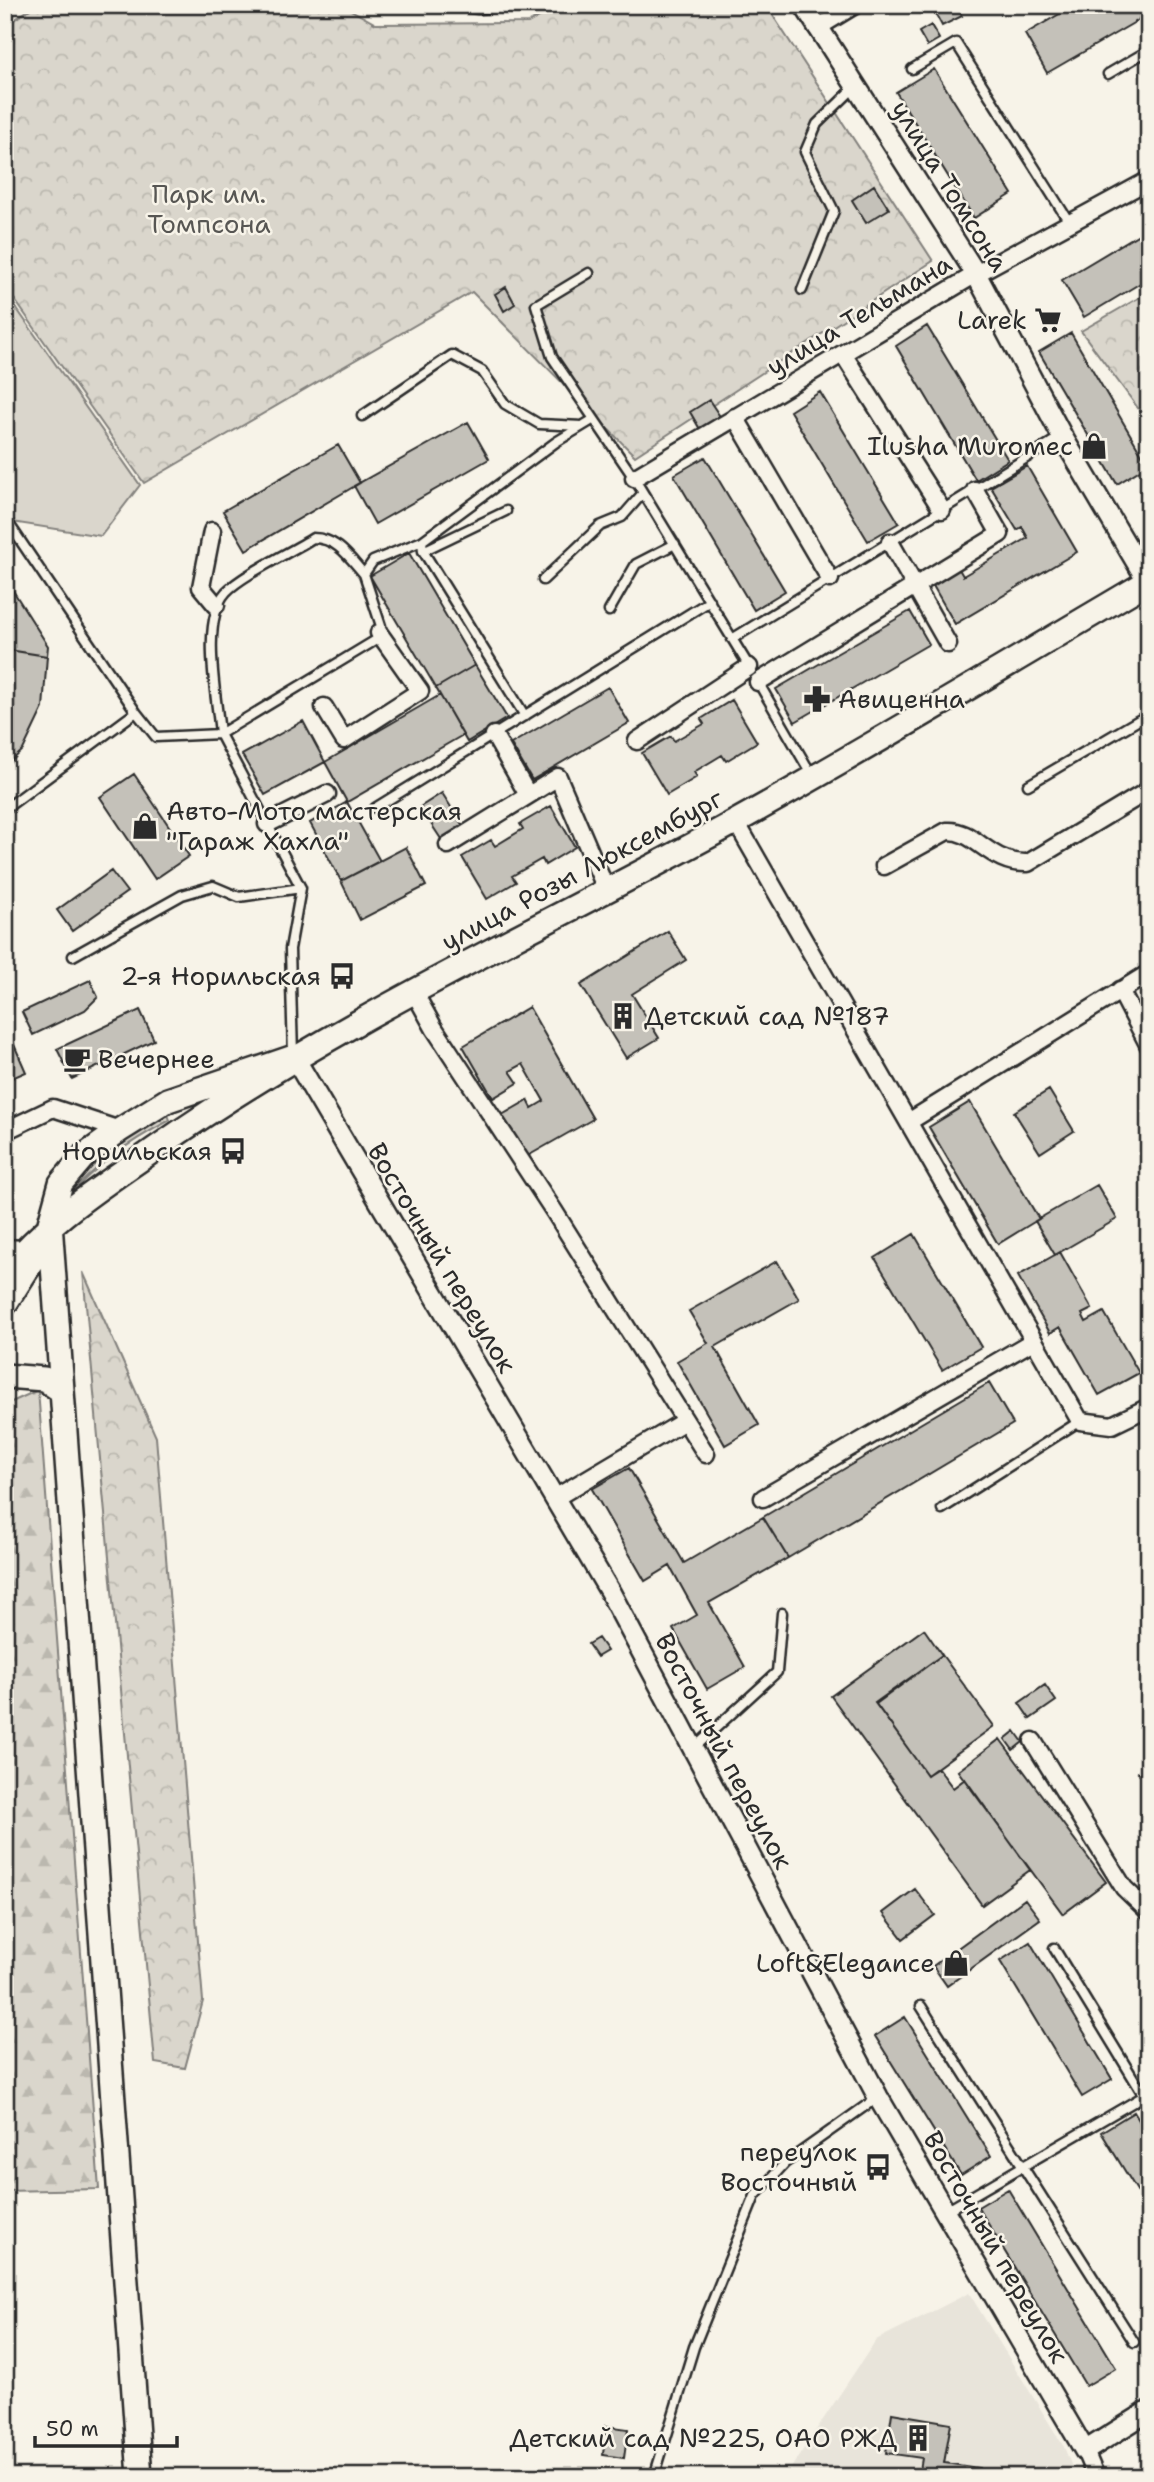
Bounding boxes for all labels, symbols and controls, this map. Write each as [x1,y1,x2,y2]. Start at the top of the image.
street label: улица Томсона [884,94,1017,278]
park label: Парк им. Томпсона [147,176,271,241]
street label: улица Тельмана [760,245,958,384]
place label: Larek [957,302,1027,337]
supermarket icon: Larek [1033,305,1063,335]
place label: Ilusha Muromec [867,428,1073,463]
shop icon: Ilusha Muromec [1079,431,1109,461]
place label: Авиценна [838,681,965,716]
pharmacy icon: Авиценна [802,684,832,714]
street label: улица Розы Люксембург [435,780,729,959]
place label: Авто-Мото мастерская "Гараж Хахла" [166,793,462,858]
shop icon: Авто-Мото мастерская "Гараж Хахла" [130,811,160,841]
place label: 2-я Норильская [120,958,321,993]
bus stop icon: 2-я Норильская [327,961,357,991]
place label: Детский сад №187 [644,998,890,1033]
building icon: Детский сад №187 [608,1001,638,1031]
place label: Вечернее [98,1041,215,1076]
cafe icon: Вечернее [62,1044,92,1074]
place label: Норильская [62,1133,212,1168]
bus stop icon: Норильская [218,1136,248,1166]
street label: Восточный переулок [360,1136,525,1379]
street label: Восточный переулок [647,1627,802,1875]
place label: Loft&Elegance [756,1945,935,1980]
shop icon: Loft&Elegance [941,1948,971,1978]
street label: Восточный переулок [916,2124,1077,2369]
place label: переулок Восточный [720,2134,857,2199]
bus stop icon: переулок Восточный [863,2152,893,2182]
scale bar [35,2405,177,2449]
text: 50 m [46,2415,99,2443]
place label: Детский сад №225, ОАО РЖД [509,2420,897,2455]
building icon: Детский сад №225, ОАО РЖД [903,2423,933,2453]

